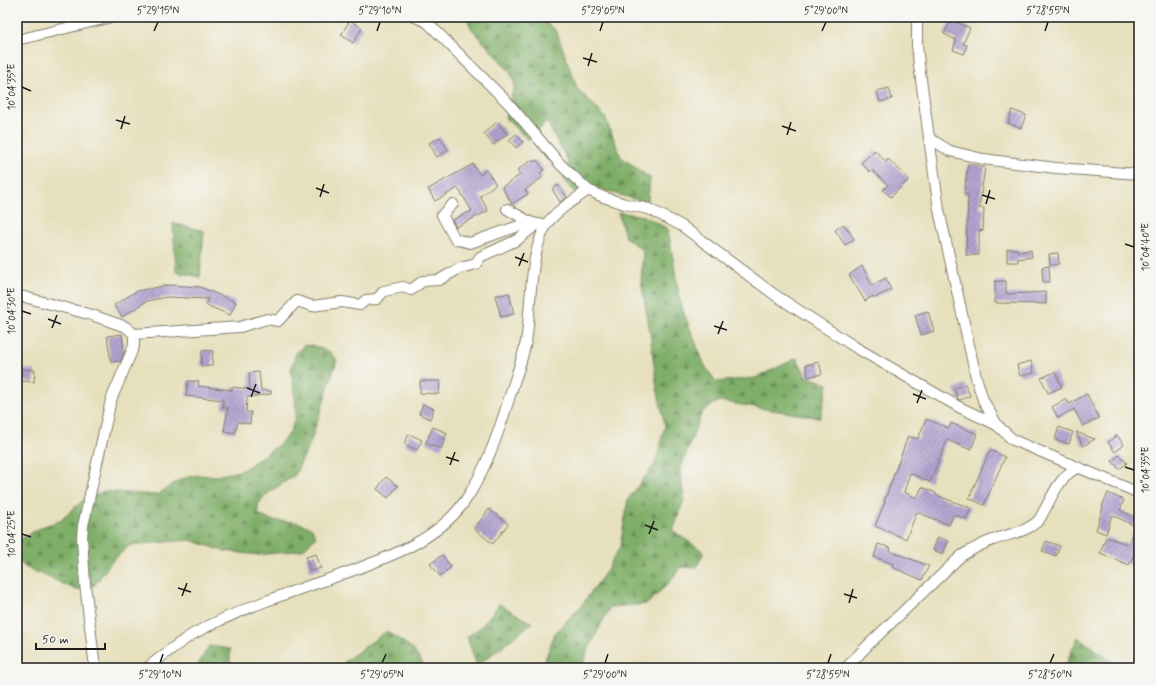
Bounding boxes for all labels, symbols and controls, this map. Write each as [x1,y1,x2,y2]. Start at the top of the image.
text: 5°29'15"N [137,4,180,18]
text: 5°29'10"N [359,4,402,18]
text: 5°29'05"N [581,4,625,18]
text: 5°29'00"N [804,4,848,18]
text: 5°28'55"N [1026,4,1070,18]
text: 10°04'35"E [5,64,19,110]
text: 10°04'40"E [1139,223,1153,271]
text: 10°04'30"E [5,287,19,335]
text: 10°04'35"E [1139,447,1153,493]
text: 10°04'25"E [5,510,19,558]
scale bar [36,625,105,651]
text: 50 m [42,632,69,648]
text: 5°29'10"N [139,668,182,682]
text: 5°29'05"N [360,668,404,682]
text: 5°29'00"N [583,668,627,682]
text: 5°28'55"N [806,668,850,682]
text: 5°28'50"N [1028,668,1072,682]

